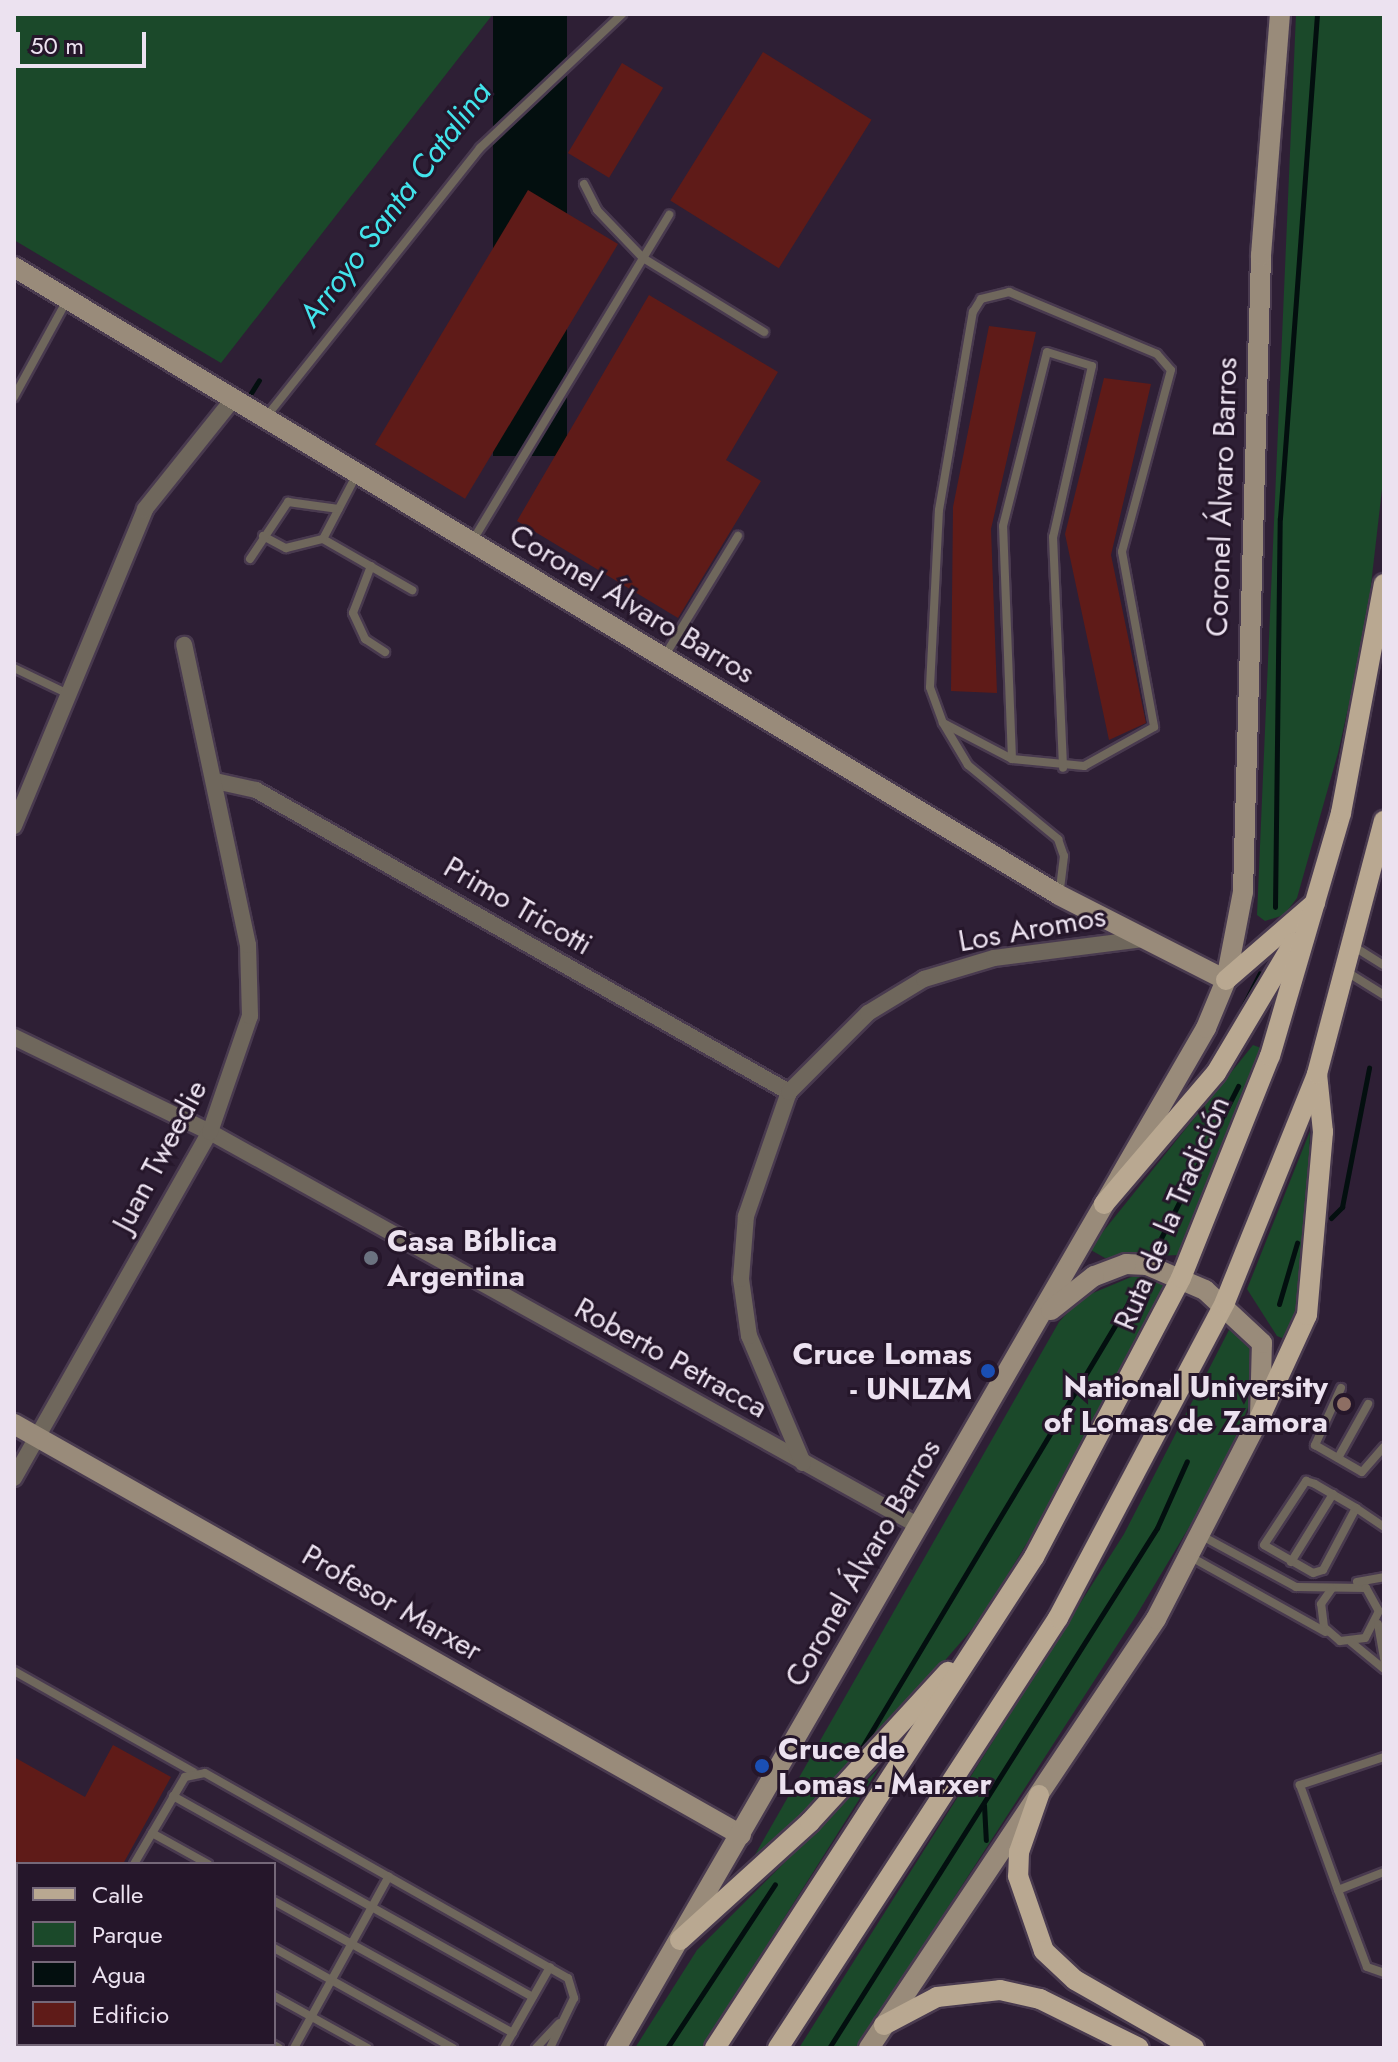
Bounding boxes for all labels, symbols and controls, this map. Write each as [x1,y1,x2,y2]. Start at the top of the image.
scale bar [20,16,150,66]
text: 50 m [30,28,84,63]
water label: Arroyo Santa Catalina [290,74,500,334]
street label: Coronel Álvaro Barros [1199,357,1245,637]
street label: Coronel Álvaro Barros [503,517,761,691]
street label: Primo Tricotti [437,849,599,963]
street label: Los Aromos [956,898,1108,960]
street label: Juan Tweedie [105,1074,215,1238]
street label: Ruta de la Tradición [1106,1091,1238,1335]
place label: Casa Bíblica Argentina [387,1223,557,1294]
marker: Casa Bíblica Argentina [362,1249,380,1267]
street label: Roberto Petracca [568,1290,774,1426]
place label: Cruce Lomas - UNLZM [792,1336,972,1406]
marker: Cruce Lomas - UNLZM [979,1362,997,1380]
place label: National University of Lomas de Zamora [1044,1369,1328,1440]
marker: National University of Lomas de Zamora [1335,1395,1353,1413]
street label: Coronel Álvaro Barros [778,1433,948,1693]
street label: Profesor Marxer [296,1537,488,1669]
place label: Cruce de Lomas - Marxer [778,1731,992,1802]
marker: Cruce de Lomas - Marxer [753,1757,771,1775]
legend [16,1862,276,2046]
text: Calle [92,1877,143,1912]
text: Parque [92,1917,163,1952]
text: Agua [92,1957,146,1992]
text: Edificio [92,1997,169,2032]

